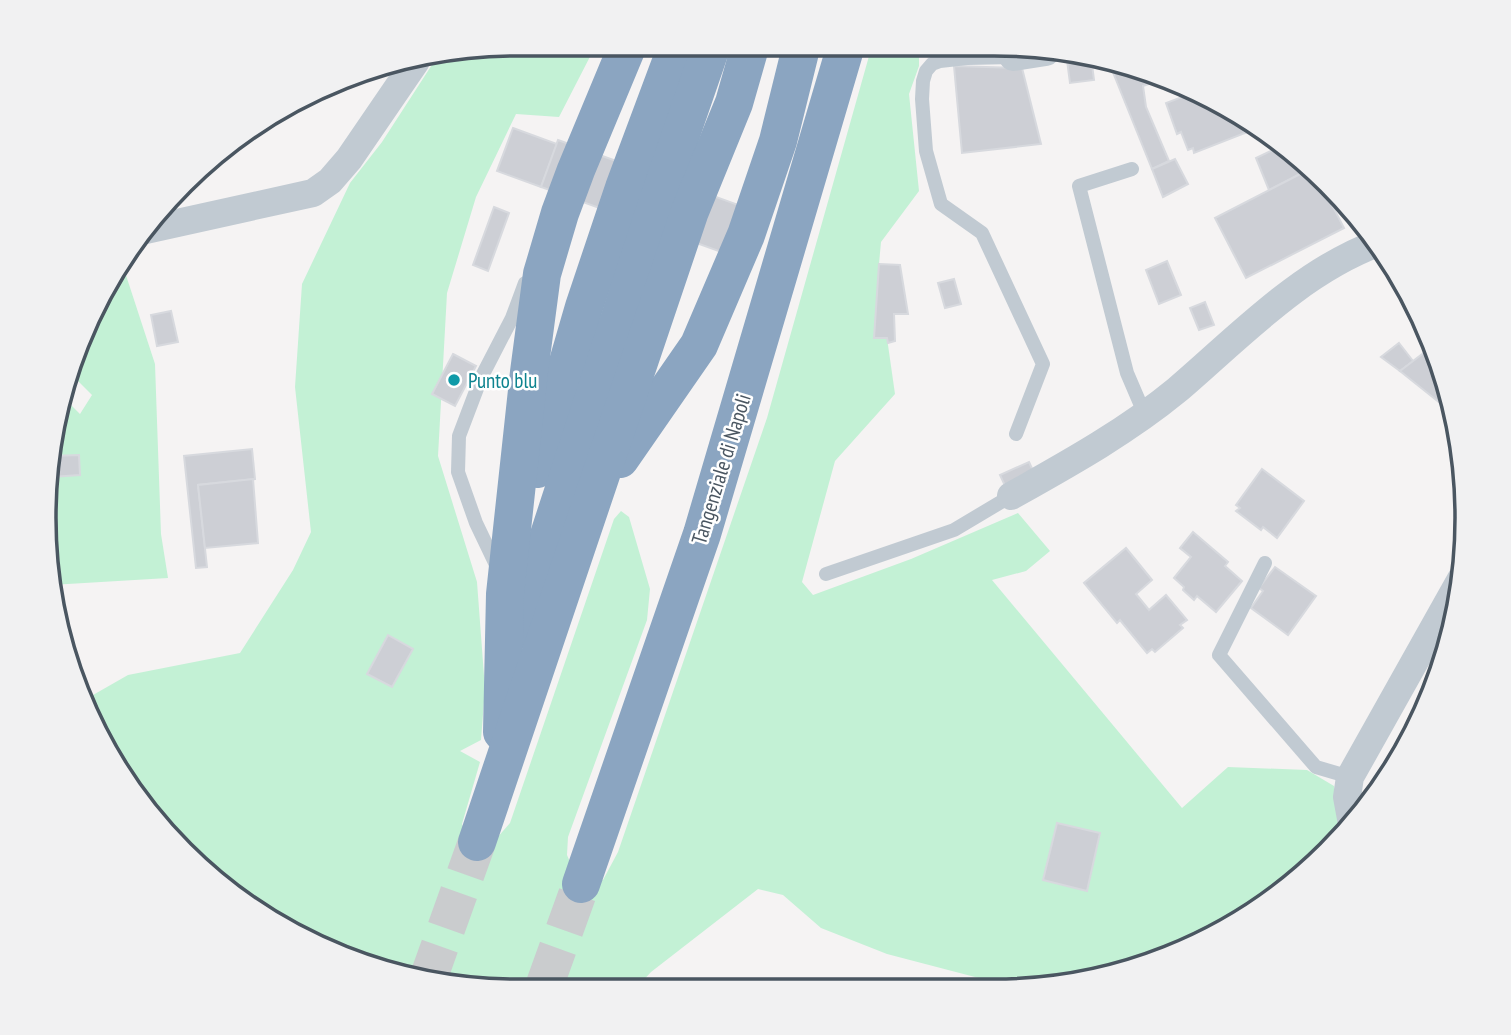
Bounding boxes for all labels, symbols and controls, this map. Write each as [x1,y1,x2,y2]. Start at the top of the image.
place label: Punto blu [468,367,538,394]
marker: Punto blu [446,372,462,388]
street label: Tangenziale di Napoli [685,390,757,548]

